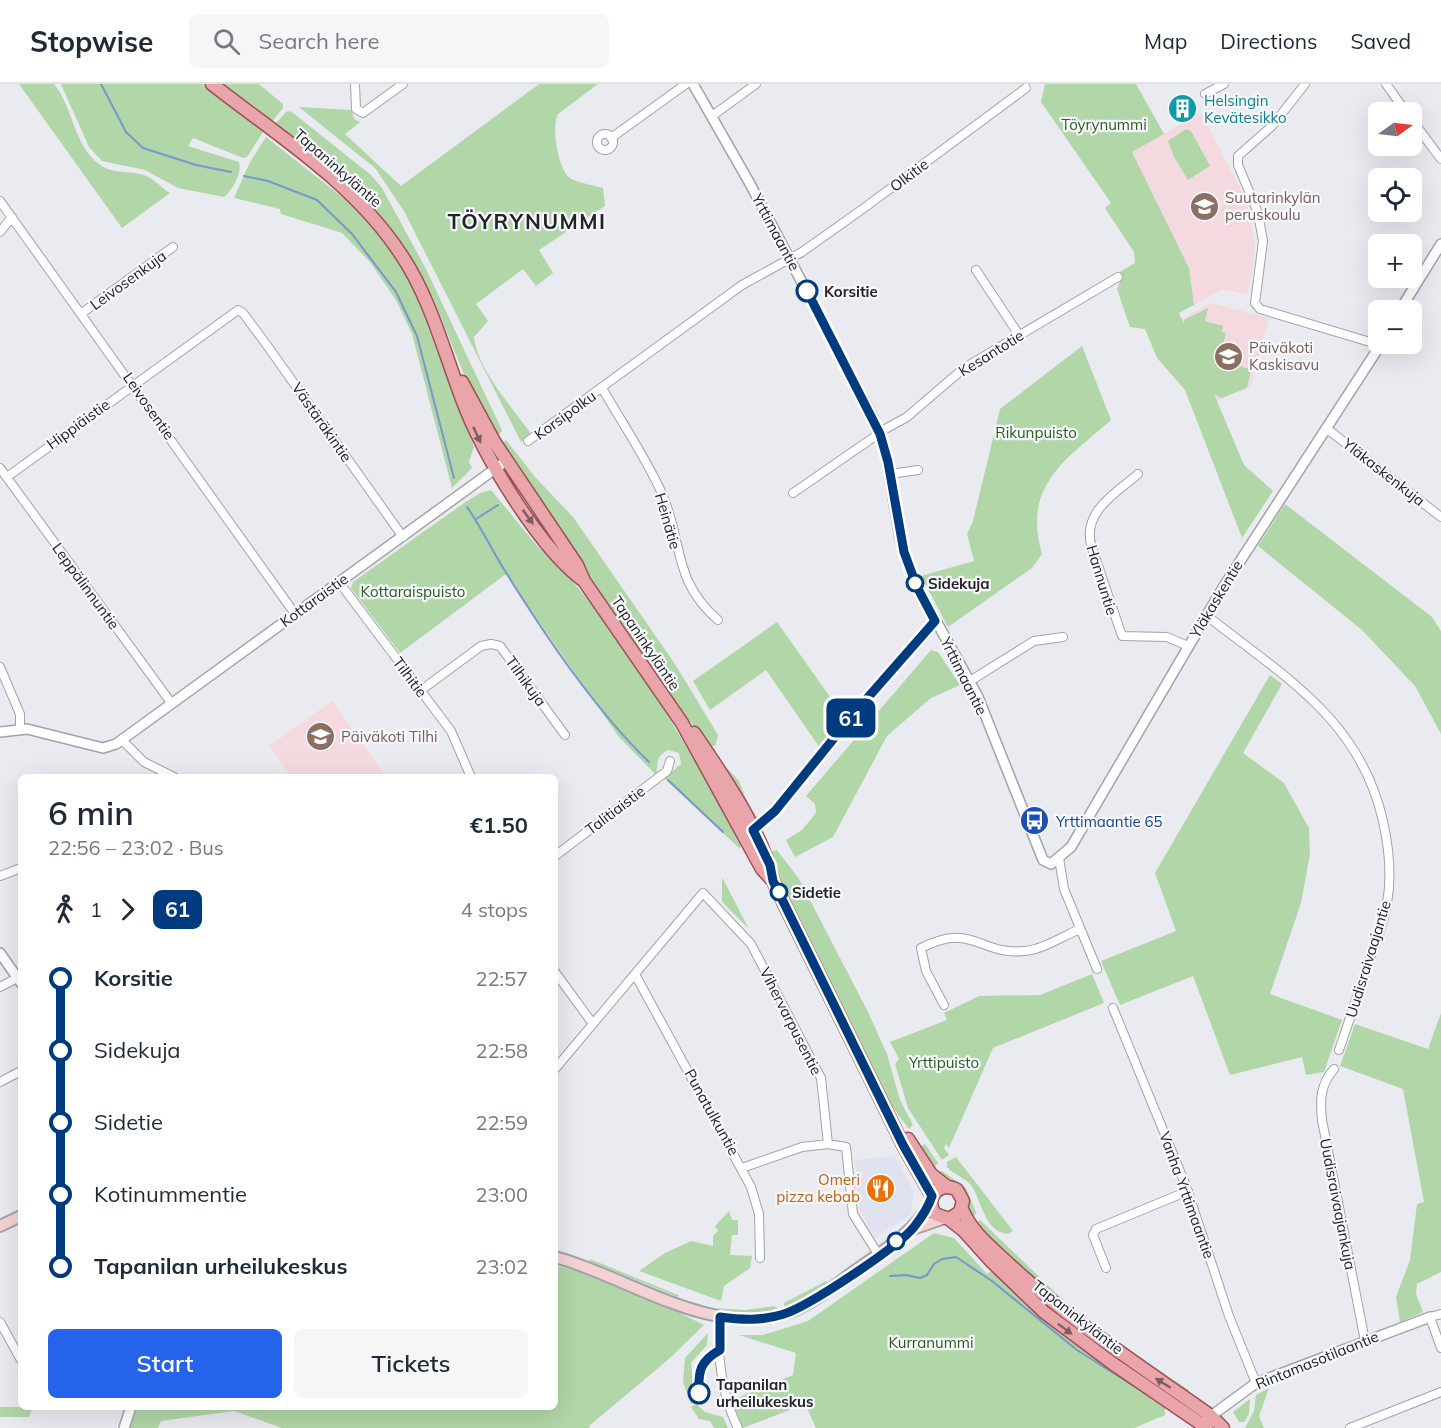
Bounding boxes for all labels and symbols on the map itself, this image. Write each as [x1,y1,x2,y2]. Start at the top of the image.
place label: Helsingin Kevätesikko [1204,91,1287,127]
building icon: Helsingin Kevätesikko [1167,93,1199,125]
north arrow [1368,102,1422,156]
park label: Töyrynummi [1061,115,1147,134]
street label: Tapaninkyläntie [290,125,386,211]
street label: Olkitie [886,154,932,196]
place label: Suutarinkylän peruskoulu [1225,188,1321,224]
street label: Yrttimaantie [747,189,804,274]
school or university icon: Suutarinkylän peruskoulu [1188,190,1220,222]
district label: TÖYRYNUMMI [448,208,606,234]
street label: Leivosenkuja [86,246,170,314]
marker: Korsitie [796,280,818,302]
place label: Korsitie [824,282,878,301]
street label: Kesantotie [955,326,1027,380]
place label: Päiväkoti Kaskisavu [1249,338,1319,374]
school or university icon: Päiväkoti Kaskisavu [1212,340,1244,372]
street label: Leivosentie [119,369,179,443]
street label: Västäräkintie [288,379,356,465]
street label: Korsipolku [530,386,600,444]
street label: Hippiäistie [43,395,113,453]
park label: Rikunpuisto [995,423,1077,442]
one-way arrow [473,426,482,443]
street label: Yläkaskenkuja [1338,433,1429,510]
street label: Heinätie [651,491,685,551]
one-way arrow [522,508,534,524]
street label: Leppälinnuntie [48,539,124,633]
street label: Hannuntie [1082,543,1122,617]
street label: Yläkaskentie [1185,557,1247,642]
street label: Kottaraistie [276,569,352,631]
marker: Sidekuja [906,574,924,592]
place label: Sidekuja [928,574,990,593]
park label: Kottaraispuisto [361,582,465,601]
street label: Tapaninkyläntie [607,592,685,694]
street label: Yrttimaantie [936,633,992,718]
street label: Tilhikuja [501,652,551,710]
street label: Tilhitie [389,653,431,701]
line badge: 61 [824,698,878,738]
school or university icon: Päiväkoti Tilhi [304,720,336,752]
place label: Päiväkoti Tilhi [341,727,438,746]
street label: Talitiaistie [581,781,649,839]
bus stop icon: Yrttimaantie 65 [1019,805,1051,837]
place label: Yrttimaantie 65 [1055,812,1163,831]
marker: Sidetie [770,883,788,901]
place label: Sidetie [792,883,841,902]
street label: Uudisraivaajantie [1341,898,1395,1020]
street label: Vihervarpusentie [756,964,826,1078]
park label: Yrttipuisto [908,1053,979,1072]
street label: Punatulkuntie [680,1066,744,1158]
street label: Vanha Yrttimaantie [1155,1129,1219,1261]
street label: Uudisraivaajankuja [1316,1137,1360,1271]
place label: Omeri pizza kebab [776,1170,860,1206]
restaurant icon: Omeri pizza kebab [865,1172,897,1204]
unlabelled marker [887,1232,905,1250]
street label: Tapaninkyläntie [1029,1276,1127,1358]
one-way arrow [1058,1322,1073,1334]
street label: Rintamasotilaantie [1253,1327,1381,1393]
park label: Kurranummi [888,1333,974,1352]
place label: Tapanilan urheilukeskus [716,1375,813,1411]
one-way arrow [1155,1378,1171,1389]
marker: Tapanilan urheilukeskus [688,1382,710,1404]

